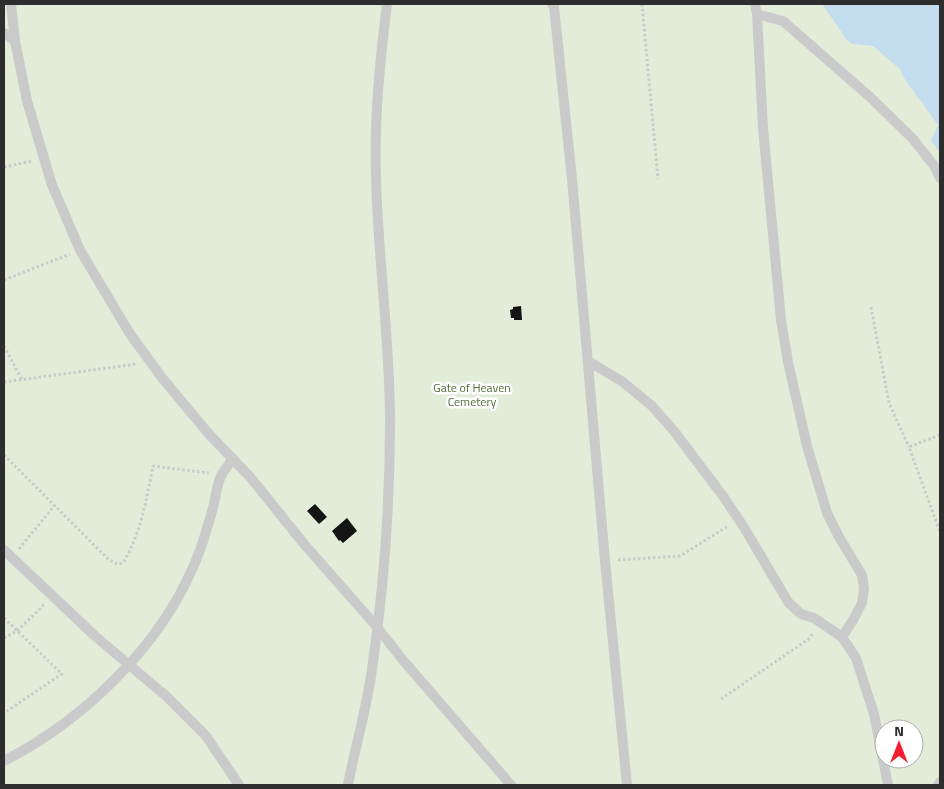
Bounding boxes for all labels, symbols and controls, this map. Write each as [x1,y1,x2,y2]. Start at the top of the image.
park label: Gate of Heaven Cemetery [433,378,511,411]
north arrow [874,719,924,769]
text: N [894,720,904,741]

